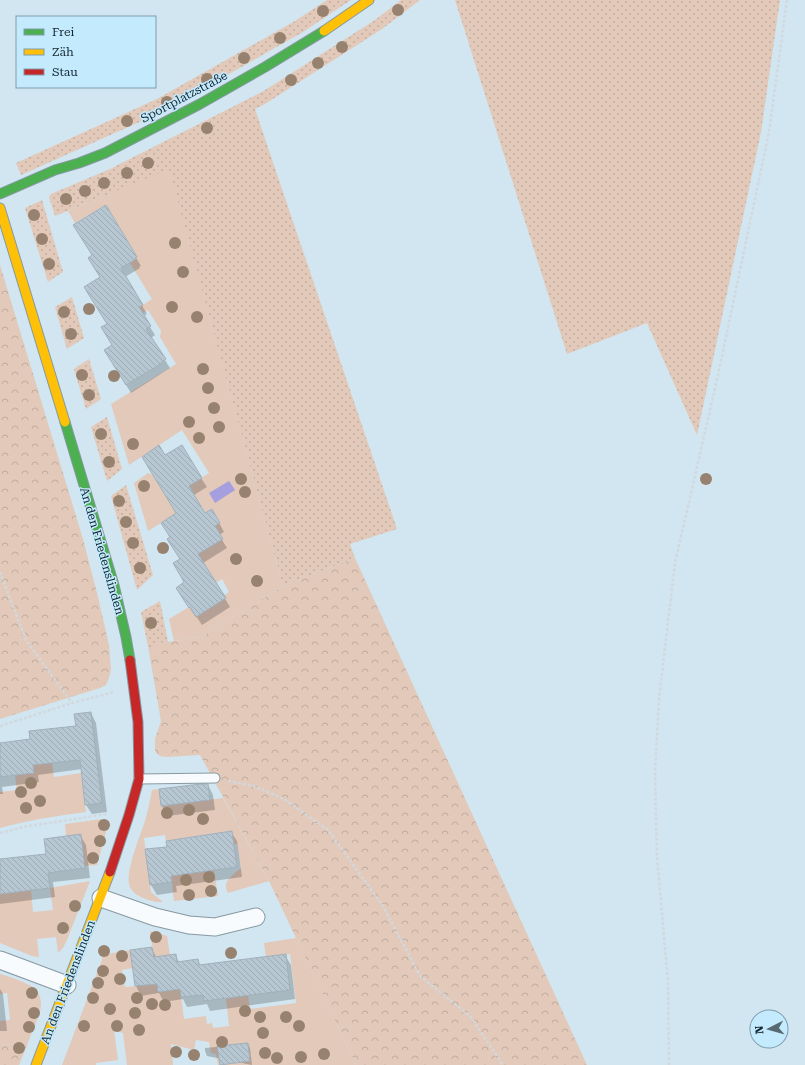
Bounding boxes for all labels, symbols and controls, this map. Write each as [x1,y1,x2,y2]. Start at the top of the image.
legend [16,16,156,88]
text: Frei [52,25,74,39]
text: Zäh [52,45,74,59]
text: Stau [52,65,78,79]
street label: Sportplatzstraße [138,68,230,126]
street label: An den Friedenslinden [77,486,127,616]
street label: An den Friedenslinden [38,918,98,1046]
north arrow [749,1009,789,1049]
text: N [753,1025,766,1035]

